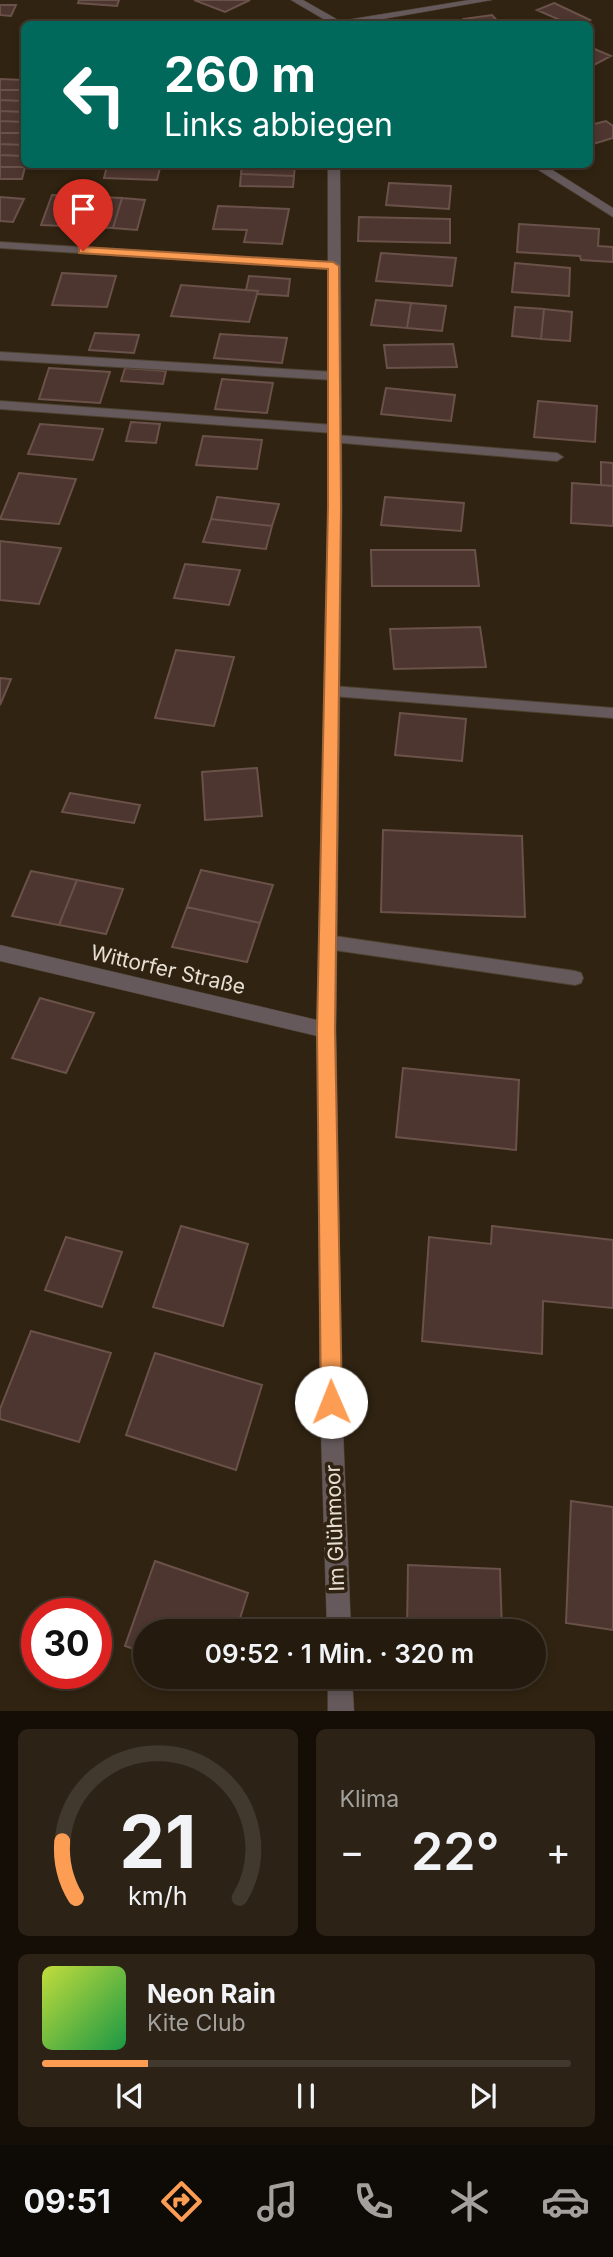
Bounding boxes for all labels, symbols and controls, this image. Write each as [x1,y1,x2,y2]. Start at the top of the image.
text: 260 m [164,45,316,104]
icon: left [49,49,140,140]
text: Links abbiegen [164,105,393,144]
pin [53,179,113,251]
icon: arrive [64,190,102,228]
street label: Wittorfer Straße [88,940,248,999]
position arrow [294,1365,368,1439]
street label: Im Glühmoor [320,1464,349,1592]
speed limit sign: 30 [21,1598,112,1689]
text: 09:52 · 1 Min. · 320 m [205,1638,474,1669]
text: Klima [340,1785,399,1813]
text: 21 [119,1798,196,1887]
text: 22° [411,1820,500,1883]
text: − [340,1828,365,1874]
text: + [546,1828,571,1874]
text: km/h [128,1881,187,1911]
text: Neon Rain [147,1978,276,2009]
text: Kite Club [147,2009,246,2037]
icon: previous [111,2077,149,2115]
icon: pause [287,2077,325,2115]
icon: next [464,2077,502,2115]
icon: directions [157,2177,206,2226]
icon: music [253,2177,302,2226]
icon: phone [349,2177,398,2226]
icon: climate [445,2177,494,2226]
icon: car [541,2177,590,2226]
text: 09:51 [23,2182,111,2221]

